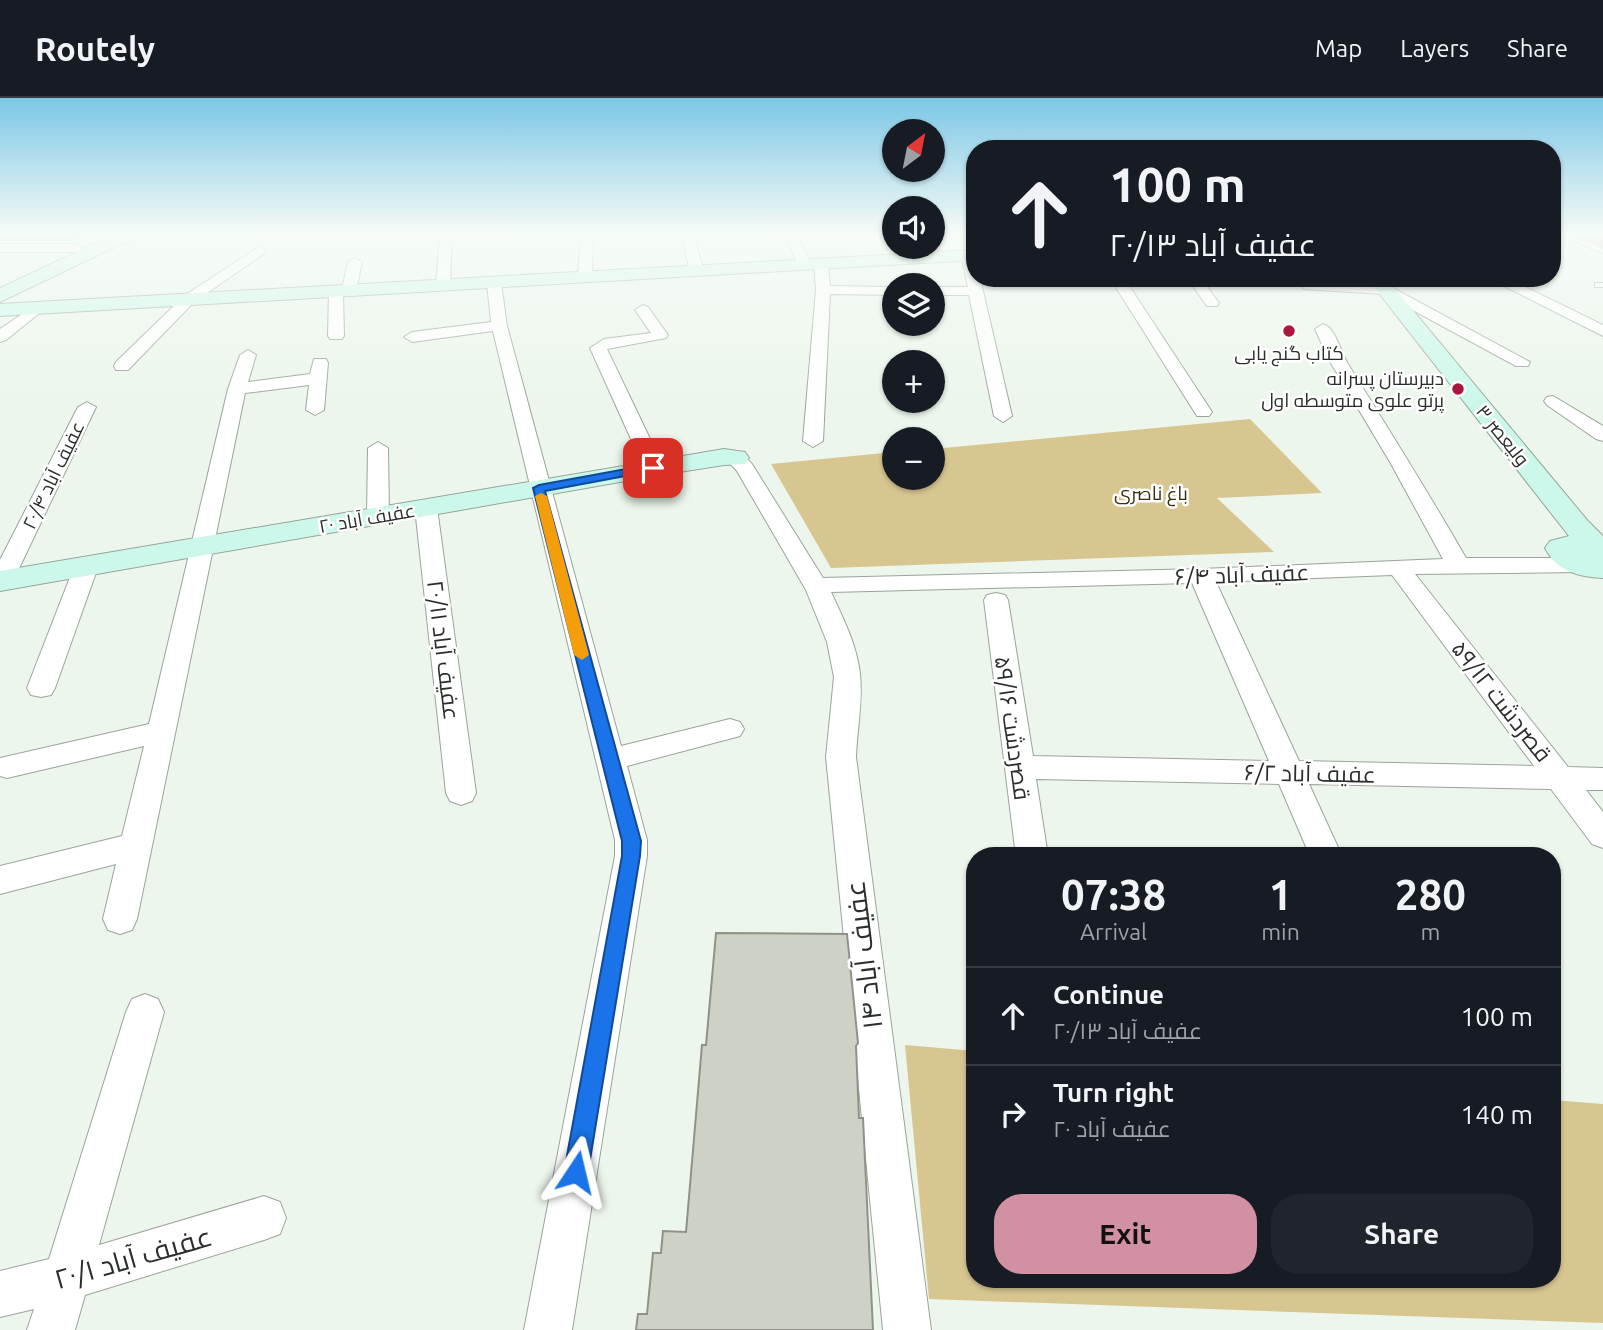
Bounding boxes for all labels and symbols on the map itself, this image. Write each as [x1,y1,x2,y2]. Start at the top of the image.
north arrow [882,119,945,182]
marker: کتاب گنج یابی [1281,323,1297,339]
place label: کتاب گنج یابی [1234,342,1344,367]
place label: دبیرستان پسرانه پرتو علوی متوسطه اول [1261,367,1444,413]
marker: دبیرستان پسرانه پرتو علوی متوسطه اول [1450,381,1466,397]
street label: ۳ ولیعصر [1471,400,1534,470]
street label: عفیف آباد ۲۰/۴ [17,418,89,532]
pin [623,438,683,498]
park label: باغ ناصری [1114,482,1188,507]
street label: عفیف آباد ۲۰ [317,499,417,537]
street label: عفیف آباد ۶/۴ [1174,559,1310,590]
street label: عفیف آباد ۲۰/۱۱ [422,579,465,721]
street label: ۵۹/۱۲ قصردشت [1446,636,1557,767]
street label: ۵۹/۱۶ قصردشت [990,654,1035,802]
street label: عفیف آباد ۶/۲ [1244,759,1376,788]
street label: عفیف آباد ۱۴ [839,879,887,1031]
position arrow [539,1135,613,1209]
street label: عفیف آباد ۲۰/۱ [51,1220,215,1294]

